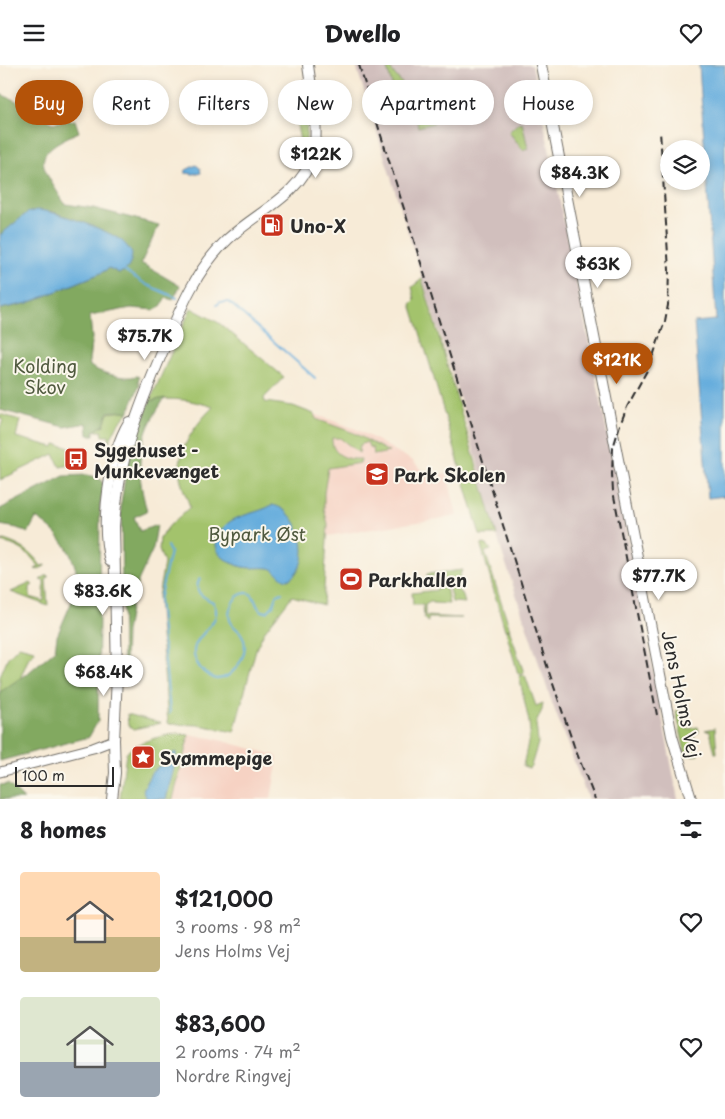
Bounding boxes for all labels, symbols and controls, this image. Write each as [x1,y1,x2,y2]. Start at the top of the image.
text: Dwello [324,16,401,49]
icon: menu [20,19,48,47]
icon: heart [677,19,705,47]
chip: Buy [15,80,83,125]
chip: Rent [93,80,169,125]
chip: Filters [179,80,268,125]
chip: New [278,80,352,125]
chip: Apartment [362,80,494,125]
chip: House [504,80,593,125]
pin: $122K [281,137,351,179]
map controls [660,140,710,190]
button: layers [660,140,710,190]
text: $122K [290,141,342,165]
pin: $84.3K [539,155,621,198]
text: $84.3K [551,160,609,184]
fuel station icon: Uno-X [259,212,285,238]
place label: Uno-X [290,212,347,239]
pin: $63K [568,247,628,289]
text: $63K [576,251,620,275]
pin: $75.7K [104,319,186,361]
text: $75.7K [118,323,172,347]
pin: $121K [582,343,652,385]
text: $121K [593,347,641,371]
park label: Kolding Skov [13,352,77,400]
place label: Sygehuset - Munkevænget [94,436,219,484]
bus stop icon: Sygehuset - Munkevænget [63,446,89,472]
school or university icon: Park Skolen [364,461,390,487]
place label: Park Skolen [394,461,506,488]
park label: Bypark Øst [208,520,306,547]
pin: $77.7K [618,559,700,601]
text: $77.7K [632,563,686,587]
sports icon: Parkhallen [338,566,364,592]
place label: Parkhallen [368,566,467,593]
pin: $83.6K [62,573,144,616]
text: $83.6K [74,578,132,602]
street label: Jens Holms Vej [655,628,709,760]
pin: $68.4K [63,655,145,697]
text: $68.4K [75,659,133,683]
place icon: Svømmepige [130,744,156,770]
place label: Svømmepige [160,744,272,771]
scale bar [15,764,114,787]
text: 100 m [22,765,65,786]
text: 8 homes [20,813,106,845]
icon: filters [677,815,705,843]
text: $121,000 [175,882,273,914]
icon: home [60,892,120,952]
icon: heart [677,908,705,936]
text: 3 rooms · 98 m² [175,914,301,938]
text: Jens Holms Vej [175,938,290,962]
text: $83,600 [175,1007,265,1039]
icon: home [60,1017,120,1077]
icon: heart [677,1033,705,1061]
text: 2 rooms · 74 m² [175,1039,301,1063]
text: Nordre Ringvej [175,1063,291,1087]

